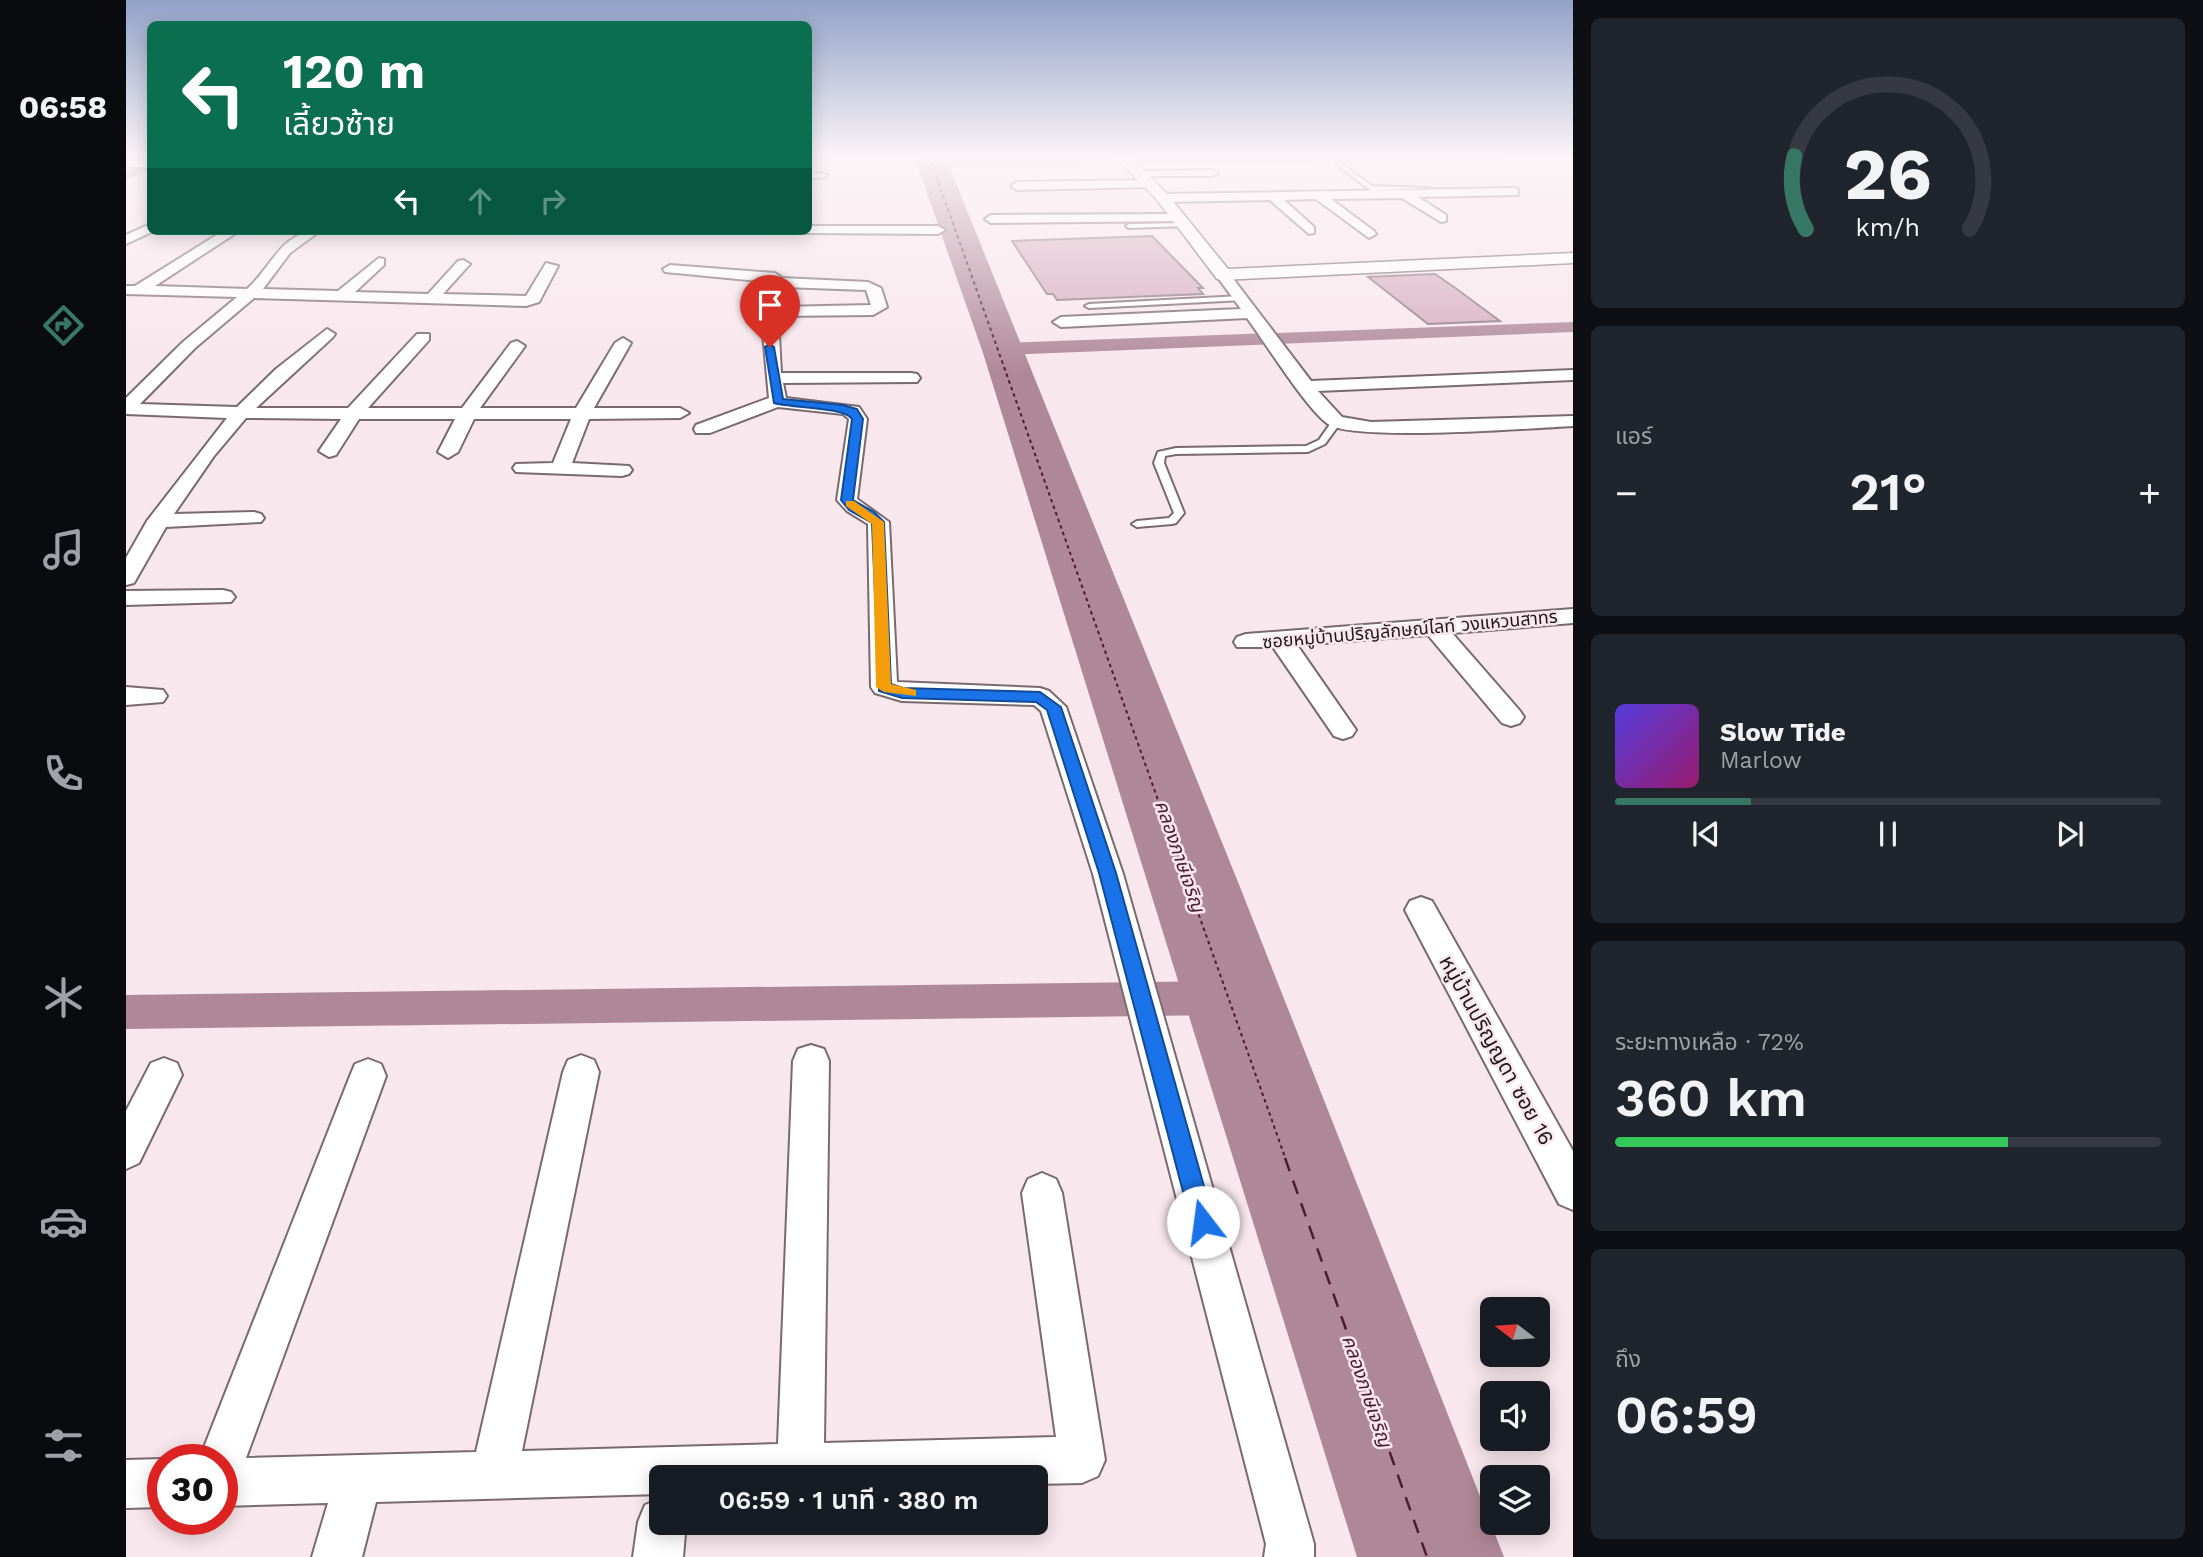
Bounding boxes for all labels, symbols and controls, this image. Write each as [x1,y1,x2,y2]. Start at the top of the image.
text: 120 m [283,42,425,100]
icon: left [168,49,259,140]
text: 06:58 [19,88,107,126]
text: เลี้ยวซ้าย [283,105,395,143]
text: 26 [1844,131,1932,217]
icon: left [388,182,426,220]
icon: ahead [461,182,499,220]
icon: right [534,182,572,220]
text: km/h [1856,213,1920,242]
pin [740,275,800,347]
icon: arrive [751,286,789,324]
icon: directions [39,301,88,350]
text: แอร์ [1615,423,1652,450]
text: 21° [1849,462,1927,523]
text: − [1615,471,1638,515]
text: + [2138,471,2161,515]
icon: music [39,525,88,574]
street label: ซอยหมู่บ้านปริญลักษณ์ไลท์ วงแหวนสาทร [1262,606,1559,654]
text: Slow Tide [1720,717,1846,747]
text: Marlow [1720,747,1802,774]
icon: phone [39,749,88,798]
water label: คลองภาษีเจริญ [1150,797,1210,917]
icon: previous [1687,815,1725,853]
icon: pause [1869,815,1907,853]
icon: next [2051,815,2089,853]
street label: หมู่บ้านปริญญดา ซอย 16 [1434,951,1560,1150]
icon: climate [39,973,88,1022]
text: ระยะทางเหลือ · 72% [1615,1029,1804,1056]
text: 360 km [1615,1068,1807,1129]
position arrow [1166,1185,1240,1259]
icon: car [39,1197,88,1246]
north arrow [1480,1297,1550,1367]
map controls [1480,1297,1550,1535]
water label: คลองภาษีเจริญ [1337,1332,1397,1452]
text: ถึง [1615,1346,1641,1373]
button: sound [1480,1381,1550,1451]
text: 06:59 [1615,1385,1758,1446]
icon: filters [39,1421,88,1470]
speed limit sign: 30 [147,1444,238,1535]
button: layers [1480,1465,1550,1535]
text: 06:59 · 1 นาที · 380 m [719,1485,978,1515]

